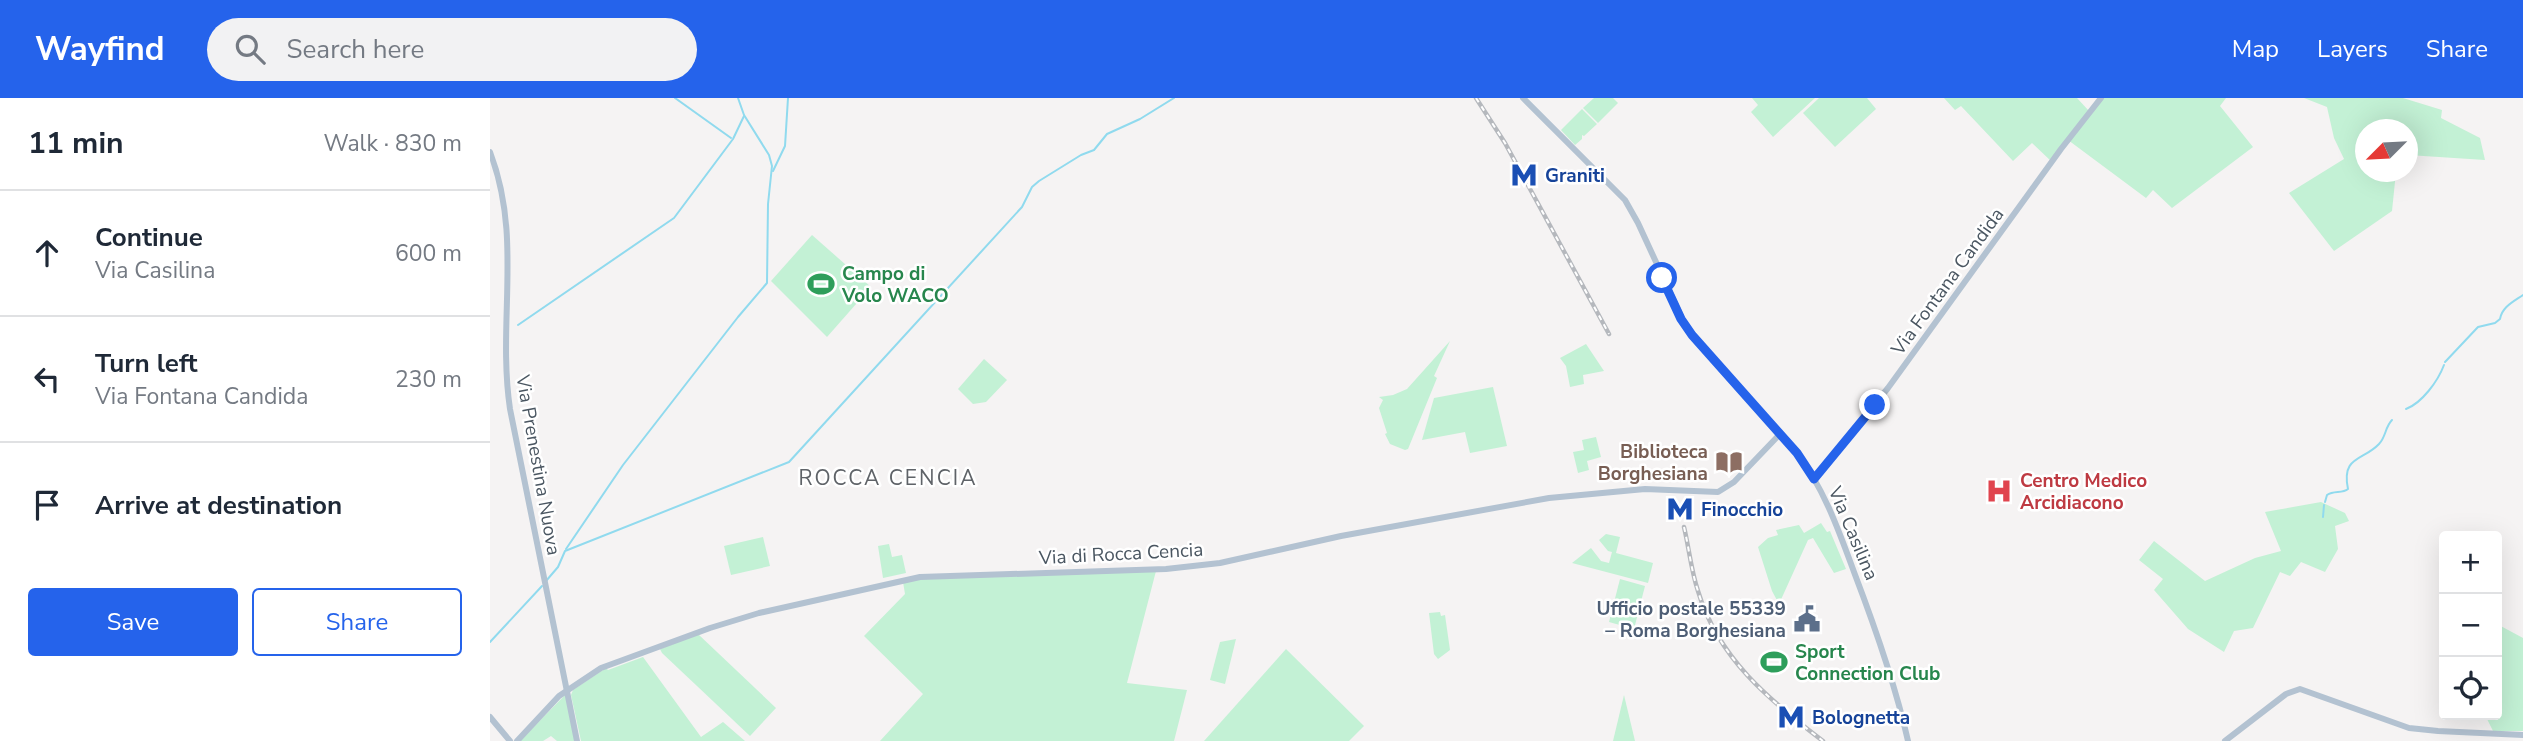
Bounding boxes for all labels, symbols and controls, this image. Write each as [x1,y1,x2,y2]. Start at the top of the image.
search box [207,18,697,81]
text: Wayfind [35,27,165,72]
icon: search [231,30,269,68]
text: Search here [287,32,424,67]
text: Map [2232,33,2279,65]
text: Layers [2317,33,2388,65]
text: Share [2426,33,2488,65]
north arrow [2355,119,2418,182]
text: 11 min [28,123,124,164]
text: Walk · 830 m [323,128,462,159]
metro station icon: Graniti [1509,160,1539,190]
place label: Graniti [1545,163,1605,189]
street label: Via Fontana Candida [1885,203,2010,361]
text: Continue [95,220,203,255]
icon: ahead [28,234,66,272]
text: 600 m [395,238,462,269]
text: Via Casilina [95,255,215,286]
place label: Campo di Volo WACO [841,261,949,309]
route start [1646,262,1677,293]
sports icon: Campo di Volo WACO [806,269,836,299]
text: Turn left [95,346,198,381]
icon: left [28,360,66,398]
text: 230 m [395,364,462,395]
street label: Via Prenestina Nuova [509,372,567,557]
text: Via Fontana Candida [95,381,308,412]
route end [1859,389,1890,420]
place label: Biblioteca Borghesiana [1598,439,1708,487]
library icon: Biblioteca Borghesiana [1714,447,1744,477]
district label: ROCCA CENCIA [799,464,977,492]
place label: Centro Medico Arcidiacono [2020,468,2147,516]
hospital icon: Centro Medico Arcidiacono [1984,476,2014,506]
street label: Via Casilina [1821,482,1884,584]
icon: arrive [28,486,66,524]
text: Arrive at destination [95,488,342,523]
metro station icon: Finocchio [1665,494,1695,524]
place label: Finocchio [1701,497,1783,523]
map controls [2439,531,2502,720]
button: + [2439,531,2502,594]
street label: Via di Rocca Cencia [1037,537,1204,571]
button: Save [28,588,238,656]
button: Share [252,588,462,656]
button: − [2439,594,2502,657]
place label: Ufficio postale 55339 – Roma Borghesiana [1596,596,1786,644]
public building icon: Ufficio postale 55339 – Roma Borghesiana [1792,604,1822,634]
place label: Sport Connection Club [1795,639,1940,687]
sports icon: Sport Connection Club [1759,647,1789,677]
button: locate [2439,657,2502,720]
metro station icon: Bolognetta [1776,702,1806,732]
place label: Bolognetta [1812,705,1910,731]

